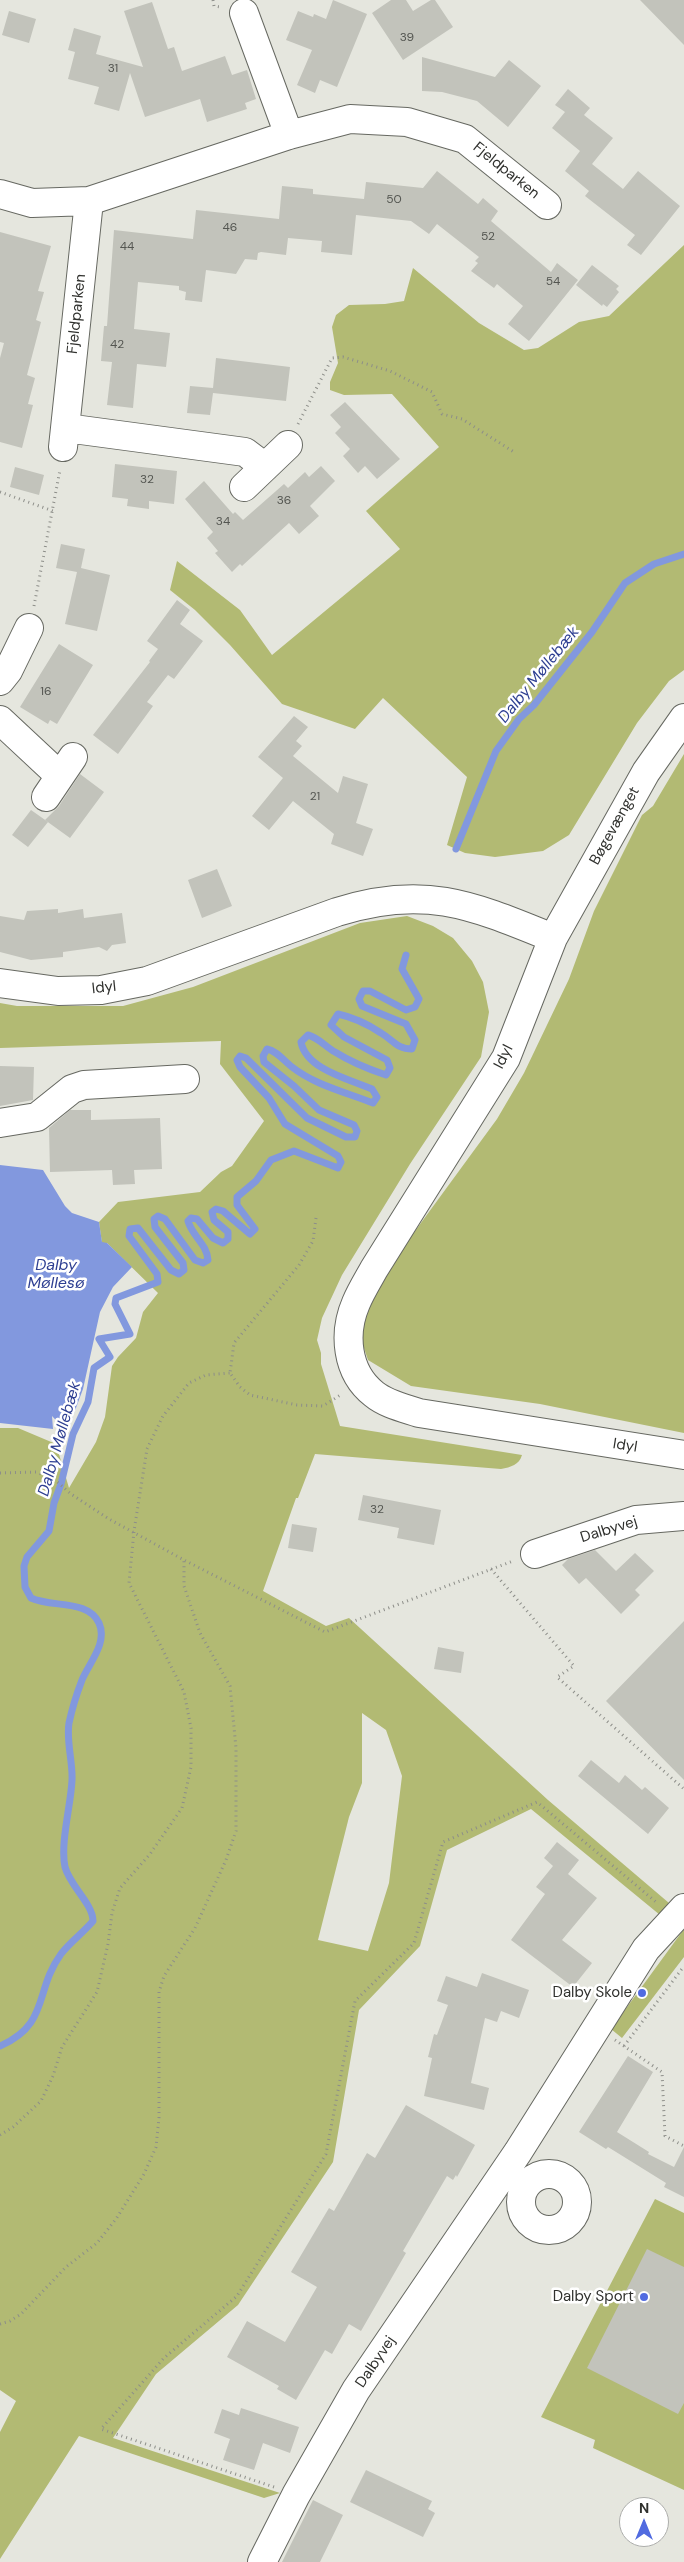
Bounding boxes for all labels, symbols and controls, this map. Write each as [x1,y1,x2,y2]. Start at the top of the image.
house number: 39 [400,31,414,45]
house number: 31 [108,62,118,76]
street label: Fjeldparken [469,139,543,203]
house number: 50 [386,193,402,207]
house number: 46 [223,221,237,235]
house number: 52 [481,230,495,244]
house number: 44 [120,240,134,254]
street label: Fjeldparken [64,273,90,355]
house number: 54 [546,275,560,289]
house number: 42 [110,338,124,352]
house number: 32 [140,473,154,487]
house number: 36 [277,494,291,508]
house number: 34 [216,515,230,529]
water label: Dalby Møllebæk [494,623,584,727]
house number: 16 [40,685,52,699]
street label: Bøgevænget [586,784,644,868]
house number: 21 [310,790,320,804]
street label: Idyl [91,978,117,998]
street label: Idyl [490,1042,518,1072]
water label: Dalby Møllesø [28,1256,84,1294]
water label: Dalby Møllebæk [34,1379,86,1499]
street label: Idyl [611,1435,639,1457]
house number: 32 [370,1503,384,1517]
street label: Dalbyvej [578,1513,640,1547]
place label: Dalby Skole [553,1984,632,2002]
marker: Dalby Skole [636,1987,648,1999]
place label: Dalby Sport [553,2288,634,2306]
marker: Dalby Sport [638,2291,650,2303]
street label: Dalbyvej [352,2333,400,2391]
north arrow [619,2497,669,2547]
text: N [639,2499,649,2517]

